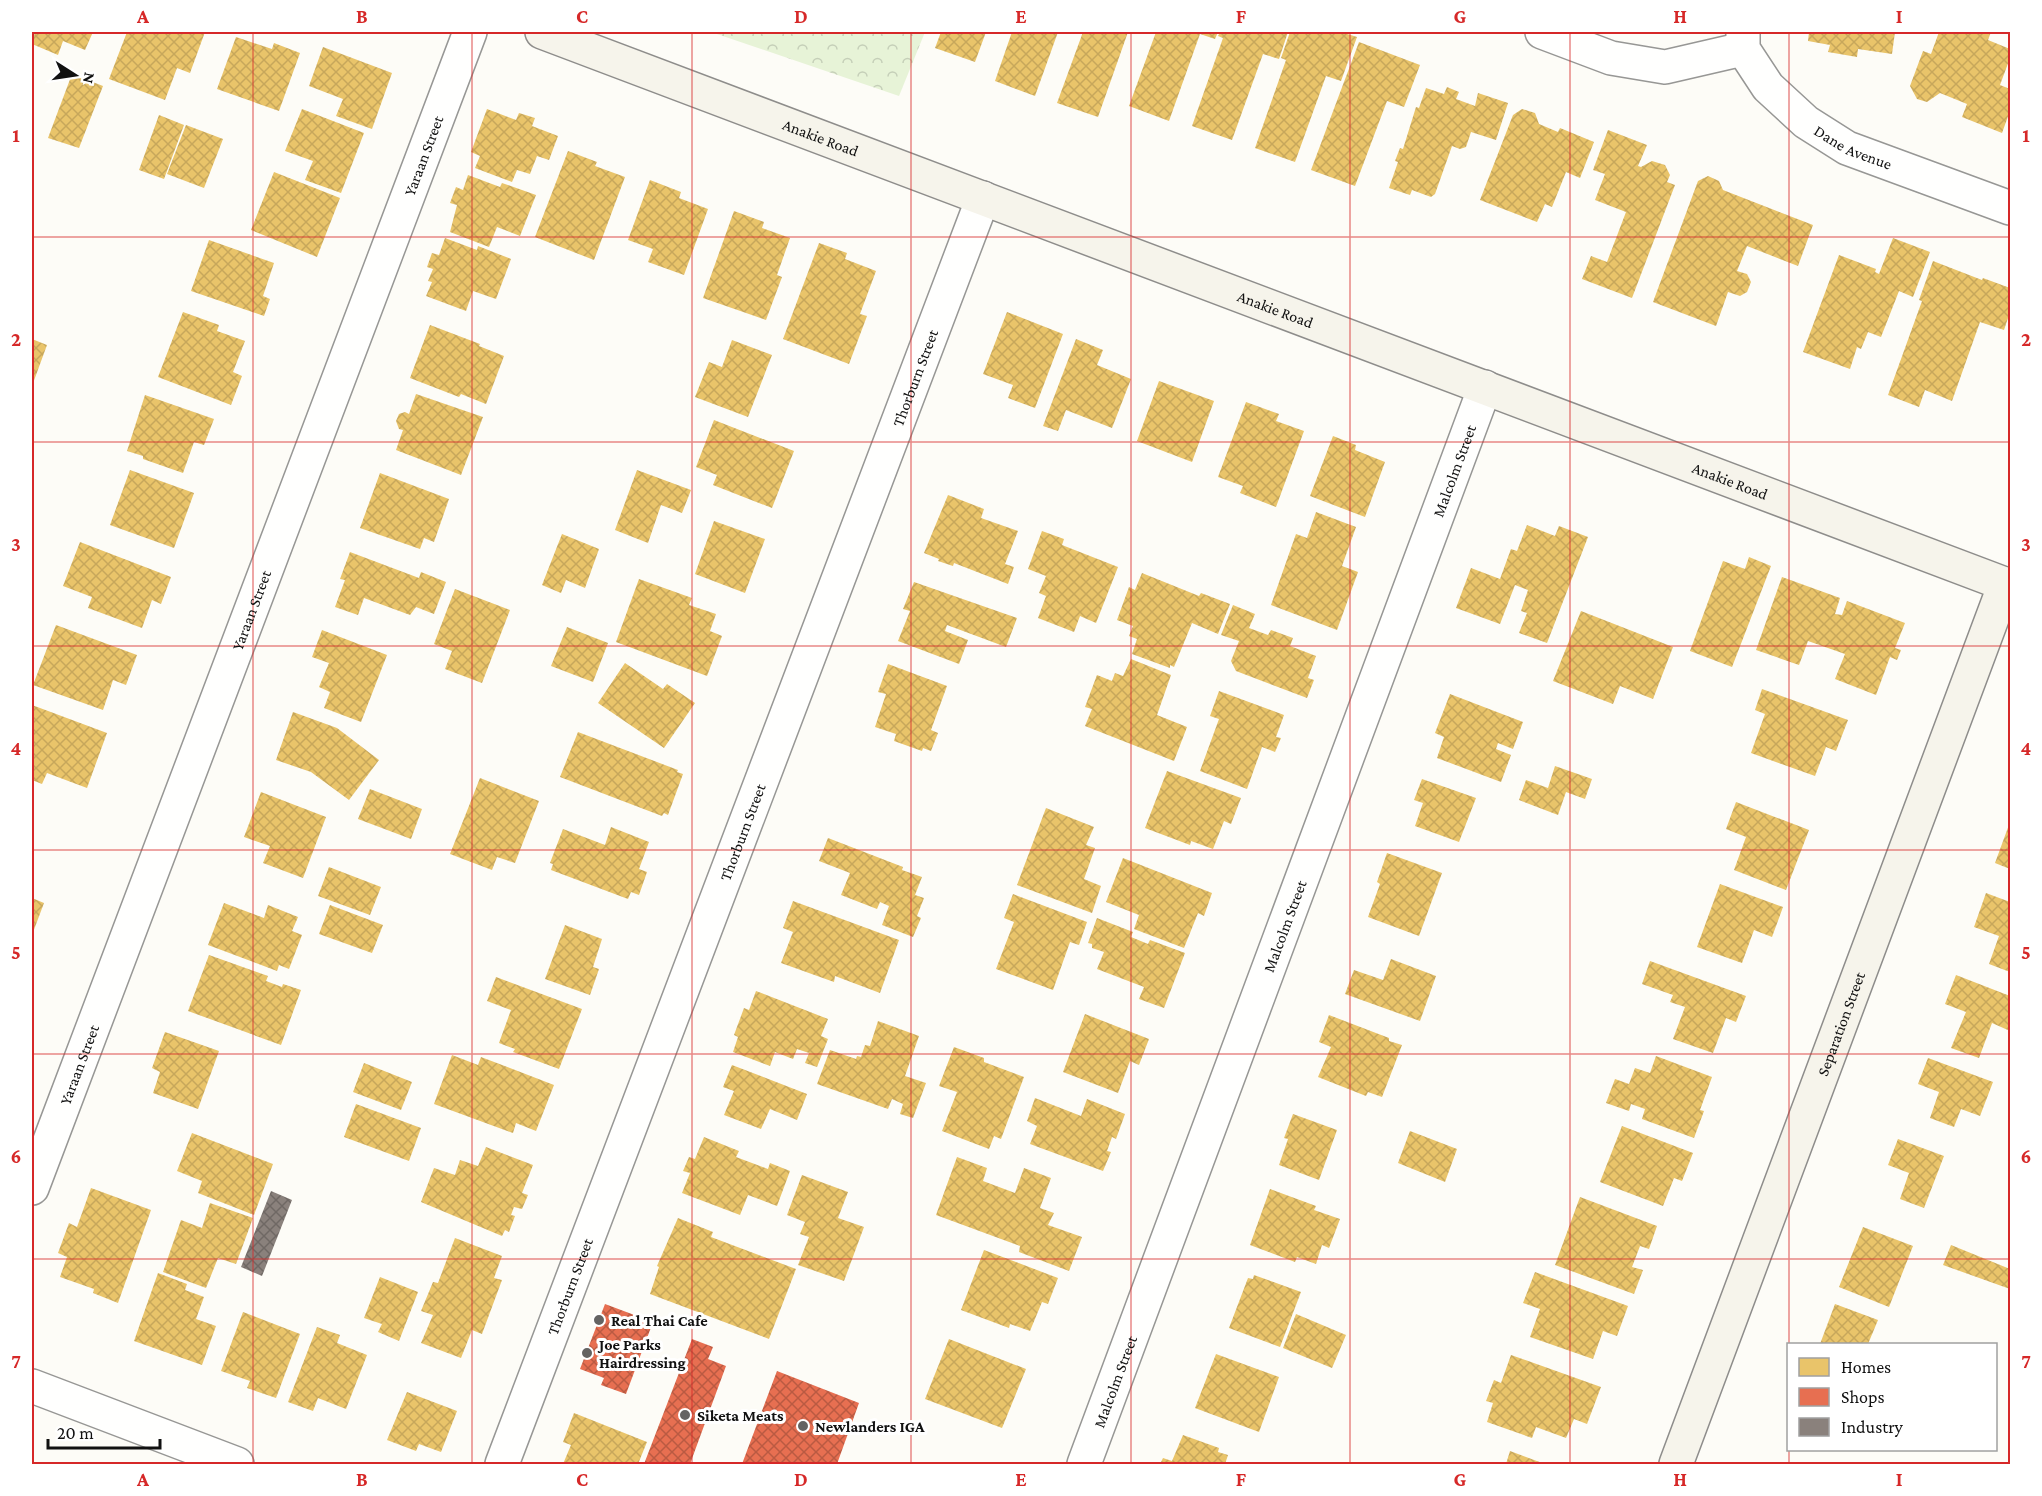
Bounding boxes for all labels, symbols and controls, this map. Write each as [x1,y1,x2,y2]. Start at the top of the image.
text: A [136,5,150,27]
text: B [356,5,368,27]
text: C [576,5,588,27]
text: D [794,5,808,27]
text: E [1015,5,1027,27]
text: F [1236,5,1247,27]
text: G [1454,5,1467,27]
text: H [1673,5,1687,27]
text: I [1896,5,1903,27]
north arrow [45,45,105,105]
text: N [80,71,99,85]
street label: Yaraan Street [400,113,446,198]
street label: Anakie Road [781,115,861,159]
street label: Dane Avenue [1812,121,1894,172]
text: 1 [12,124,20,146]
text: 1 [2022,124,2030,146]
street label: Anakie Road [1235,287,1316,331]
street label: Thorburn Street [889,326,941,429]
text: 2 [11,328,21,350]
text: 2 [2021,328,2031,350]
street label: Malcolm Street [1429,422,1479,519]
street label: Anakie Road [1690,458,1771,503]
text: 3 [11,533,21,555]
text: 3 [2021,533,2031,555]
street label: Yaraan Street [228,567,274,652]
text: 4 [11,737,22,759]
text: 4 [2021,737,2032,759]
street label: Thorburn Street [716,781,768,883]
street label: Malcolm Street [1259,877,1309,974]
text: 5 [11,941,21,963]
text: 5 [2021,941,2031,963]
street label: Separation Street [1813,969,1868,1078]
street label: Yaraan Street [56,1022,102,1107]
text: 6 [11,1145,21,1167]
text: 6 [2021,1145,2031,1167]
street label: Thorburn Street [543,1235,596,1337]
place label: Real Thai Cafe [611,1312,708,1329]
marker: Real Thai Cafe [592,1313,606,1327]
street label: Malcolm Street [1090,1332,1140,1430]
place label: Joe Parks Hairdressing [597,1336,686,1371]
legend [1787,1343,1997,1451]
marker: Joe Parks Hairdressing [580,1346,594,1360]
text: 7 [11,1350,21,1372]
text: 7 [2021,1350,2031,1372]
text: Homes [1841,1357,1891,1377]
text: Shops [1841,1387,1885,1407]
place label: Siketa Meats [697,1407,784,1424]
marker: Siketa Meats [678,1408,692,1422]
scale bar [48,1412,160,1450]
text: Industry [1841,1417,1904,1437]
place label: Newlanders IGA [815,1418,925,1435]
marker: Newlanders IGA [796,1419,810,1433]
text: 20 m [57,1423,94,1443]
text: A [136,1468,150,1490]
text: B [356,1468,368,1490]
text: C [576,1468,588,1490]
text: D [794,1468,808,1490]
text: E [1015,1468,1027,1490]
text: F [1236,1468,1247,1490]
text: G [1454,1468,1467,1490]
text: H [1673,1468,1687,1490]
text: I [1896,1468,1903,1490]

